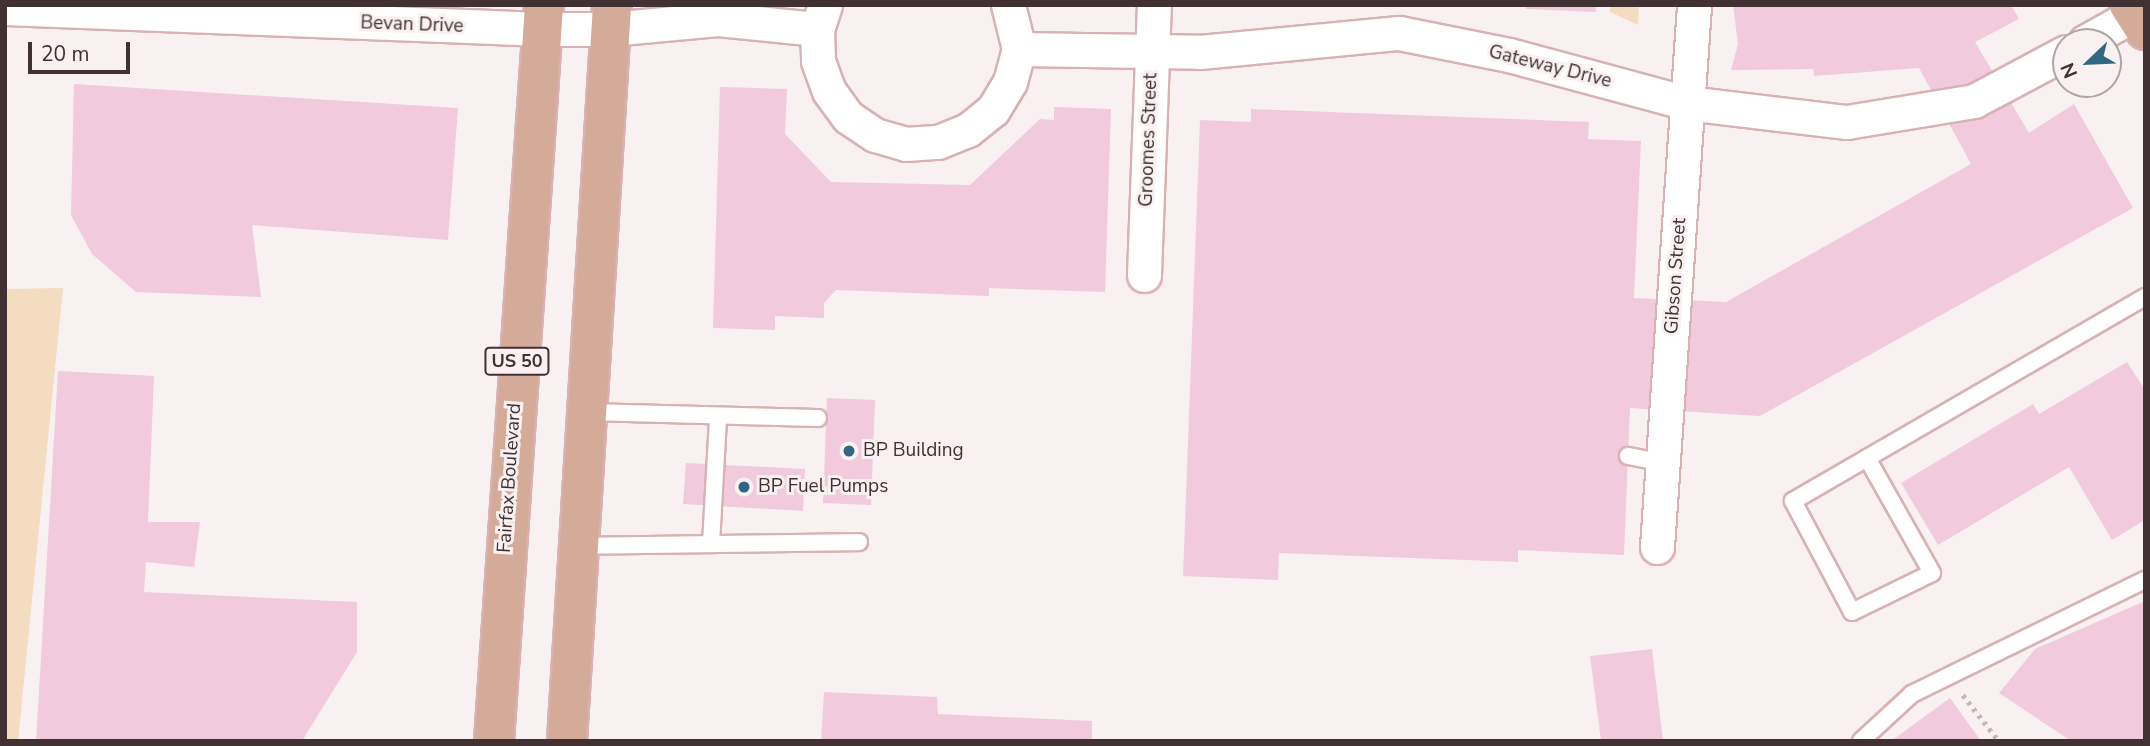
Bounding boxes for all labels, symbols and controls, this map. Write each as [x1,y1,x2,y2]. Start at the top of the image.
street label: Bevan Drive [360,12,464,38]
scale bar [32,28,133,72]
north arrow [2052,28,2122,98]
text: 20 m [41,40,90,68]
street label: Gateway Drive [1486,41,1614,93]
text: N [2055,59,2084,82]
street label: Groomes Street [1135,73,1163,207]
street label: Gibson Street [1661,217,1691,335]
road number: US 50 [484,346,550,376]
street label: Fairfax Boulevard [493,402,527,554]
place label: BP Building [863,440,964,462]
marker: BP Building [841,443,857,459]
place label: BP Fuel Pumps [758,476,888,498]
marker: BP Fuel Pumps [736,479,752,495]

